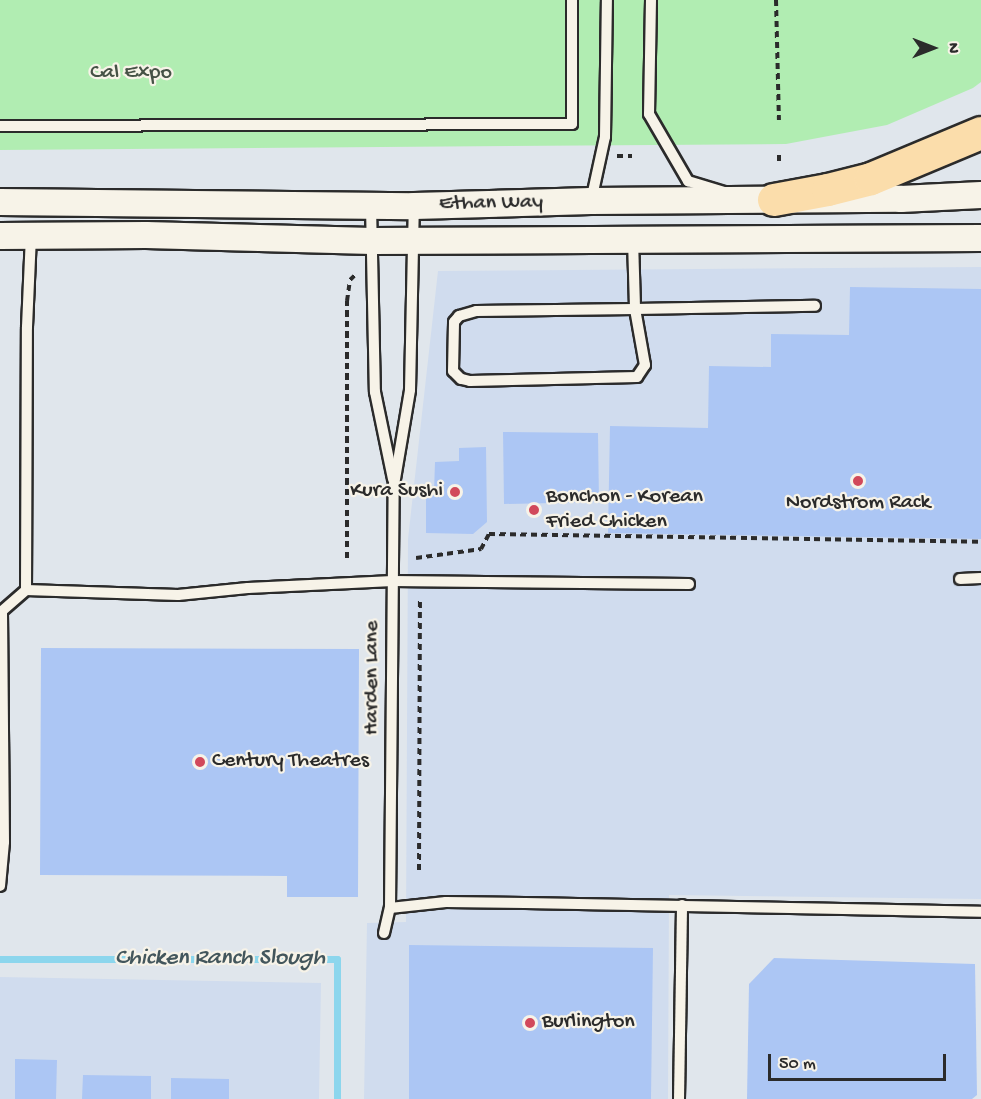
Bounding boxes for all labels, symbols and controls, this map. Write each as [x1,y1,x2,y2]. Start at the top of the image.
north arrow [903,18,963,78]
text: N [942,43,961,53]
park label: Cal Expo [90,61,172,87]
street label: Ethan Way [439,190,543,218]
marker: Nordstrom Rack [851,474,865,488]
place label: Kura Sushi [350,479,443,505]
place label: Bonchon - Korean Fried Chicken [546,484,703,536]
marker: Kura Sushi [448,485,462,499]
place label: Nordstrom Rack [786,491,930,517]
marker: Bonchon - Korean Fried Chicken [527,503,541,517]
street label: Harden Lane [360,621,386,735]
place label: Century Theatres [212,749,369,775]
marker: Century Theatres [193,755,207,769]
water label: Chicken Ranch Slough [115,945,325,973]
place label: Burlington [542,1010,635,1036]
marker: Burlington [523,1016,537,1030]
scale bar [771,1042,950,1080]
text: 50 m [779,1054,816,1075]

